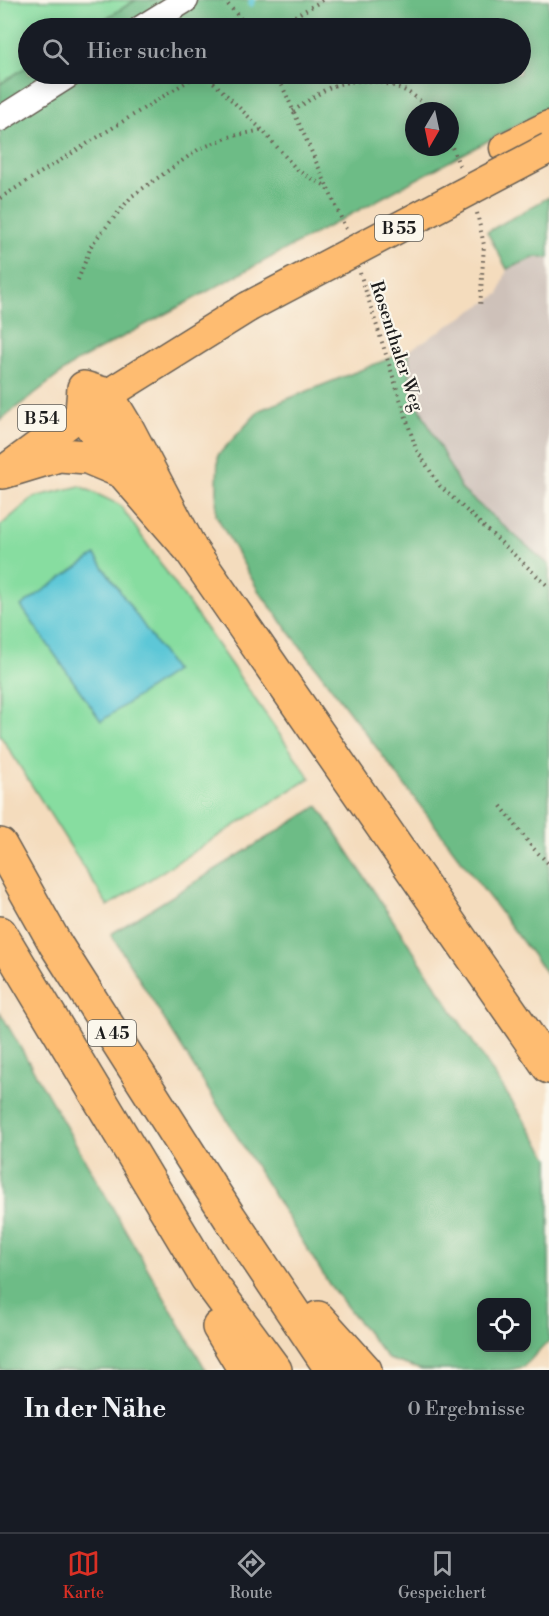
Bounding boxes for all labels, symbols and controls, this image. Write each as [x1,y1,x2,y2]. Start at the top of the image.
search box [18,18,531,84]
icon: search [39,35,72,68]
text: Hier suchen [87,38,207,65]
north arrow [405,102,459,156]
road number: B 55 [375,215,423,241]
street label: Rosenthaler Weg [365,278,429,415]
road number: B 54 [18,405,66,431]
road number: A 45 [88,1020,136,1046]
map controls [477,1298,531,1352]
button: locate [477,1298,531,1352]
text: In der Nähe [24,1393,166,1425]
text: 0 Ergebnisse [408,1397,525,1422]
tab: Karte [63,1547,104,1603]
tab: Route [230,1547,272,1603]
tab: Gespeichert [398,1547,486,1603]

